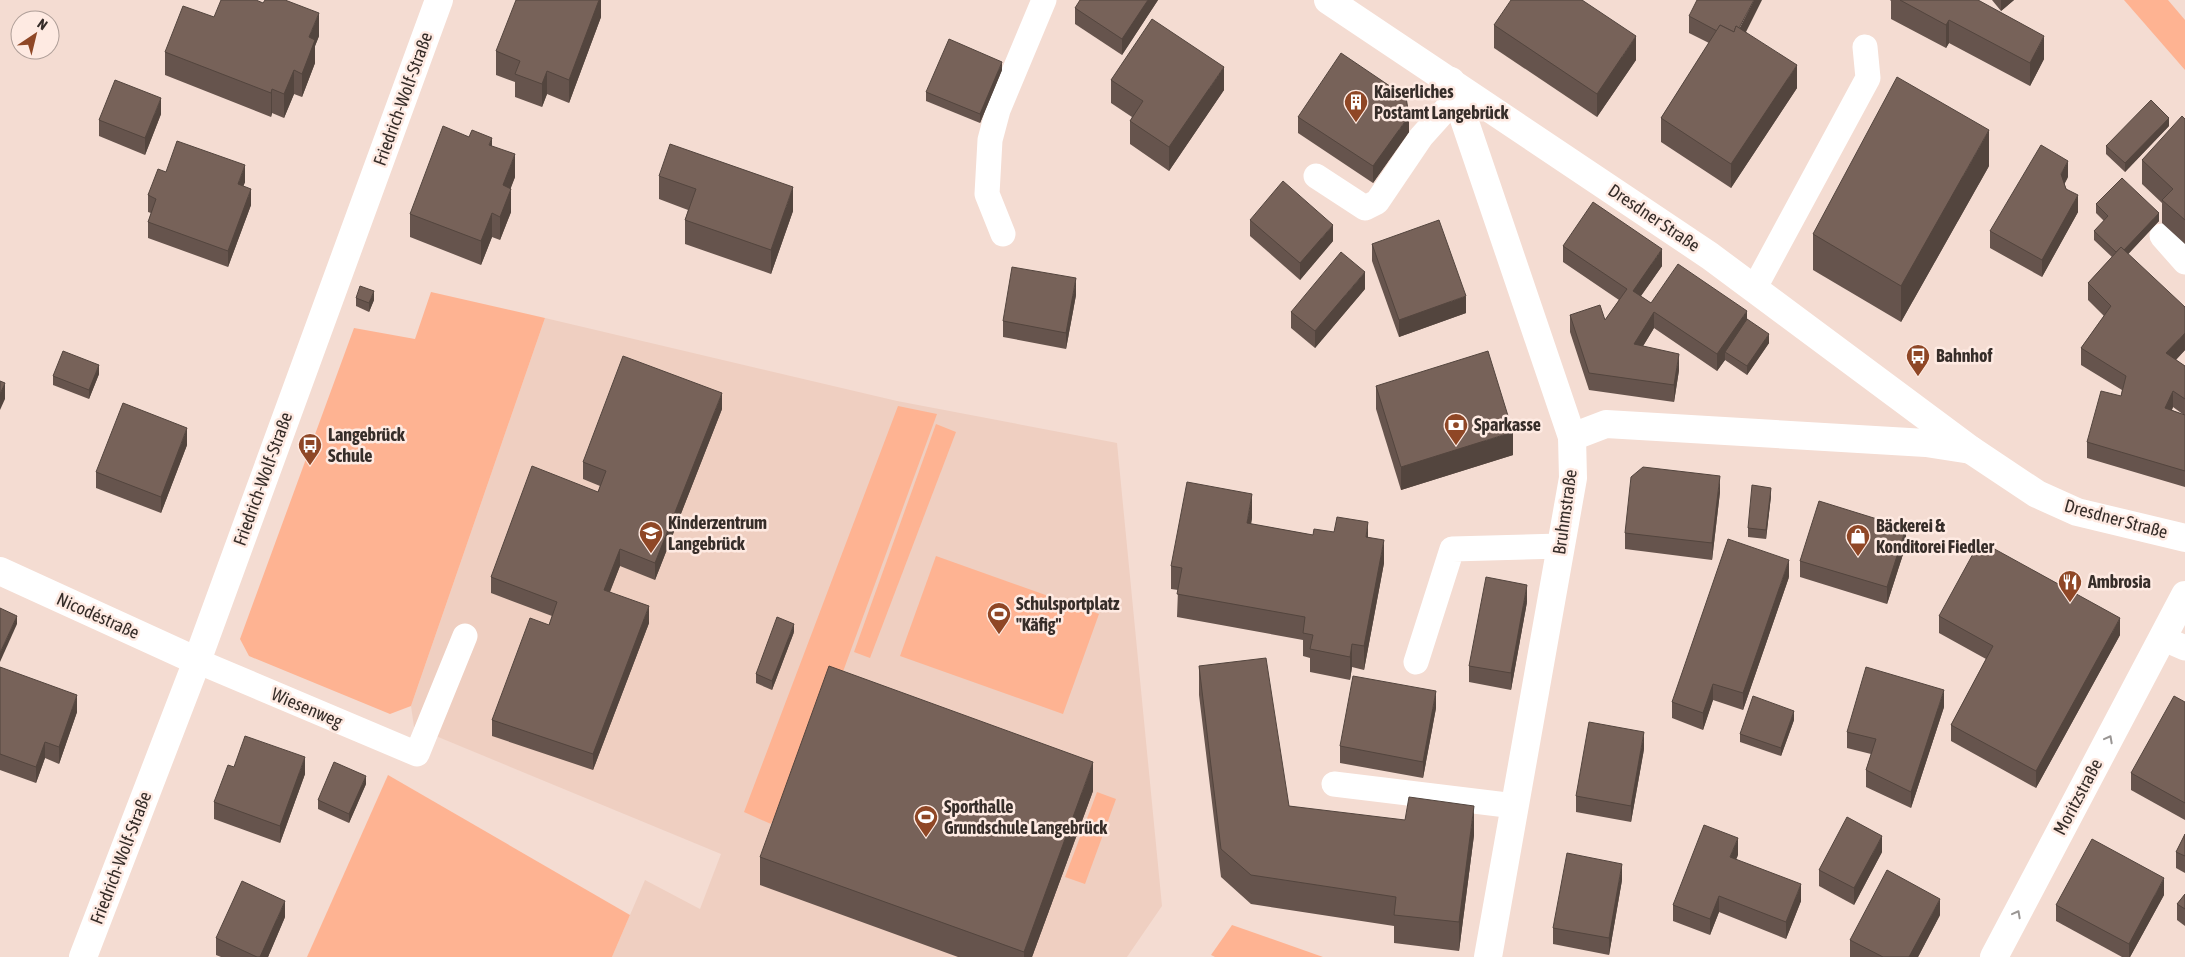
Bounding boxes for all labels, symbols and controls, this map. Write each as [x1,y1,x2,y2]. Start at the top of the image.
north arrow [10,10,60,60]
text: N [34,15,50,33]
street label: Friedrich-Wolf-Straße [369,29,436,168]
place label: Kaiserliches Postamt Langebrück [1374,81,1509,123]
building icon: Kaiserliches Postamt Langebrück [1343,89,1369,123]
street label: Dresdner Straße [1605,179,1704,256]
bus stop icon: Bahnhof [1905,343,1931,377]
place label: Bahnhof [1936,345,1994,366]
street label: Friedrich-Wolf-Straße [229,409,296,548]
bank icon: Sparkasse [1443,412,1469,446]
place label: Sparkasse [1474,414,1541,435]
place label: Langebrück Schule [328,424,406,466]
bus stop icon: Langebrück Schule [297,432,323,466]
street label: Bruhmstraße [1548,468,1581,556]
street label: Dresdner Straße [2062,495,2170,542]
place label: Kinderzentrum Langebrück [668,512,767,554]
place label: Bäckerei & Konditorei Fiedler [1876,515,1995,557]
school or university icon: Kinderzentrum Langebrück [638,520,664,554]
shop icon: Bäckerei & Konditorei Fiedler [1845,523,1871,557]
restaurant icon: Ambrosia [2057,569,2083,603]
place label: Ambrosia [2087,571,2151,592]
street label: Nicodéstraße [54,588,143,643]
place label: Schulsportplatz "Käfig" [1016,593,1120,635]
sports icon: Schulsportplatz "Käfig" [986,601,1012,635]
street label: Wiesenweg [269,683,346,732]
one-way arrow [2103,736,2113,745]
street label: Moritzstraße [2049,755,2106,838]
street label: Friedrich-Wolf-Straße [86,789,155,927]
place label: Sporthalle Grundschule Langebrück [944,796,1108,838]
sports icon: Sporthalle Grundschule Langebrück [913,804,939,838]
one-way arrow [2010,910,2020,919]

